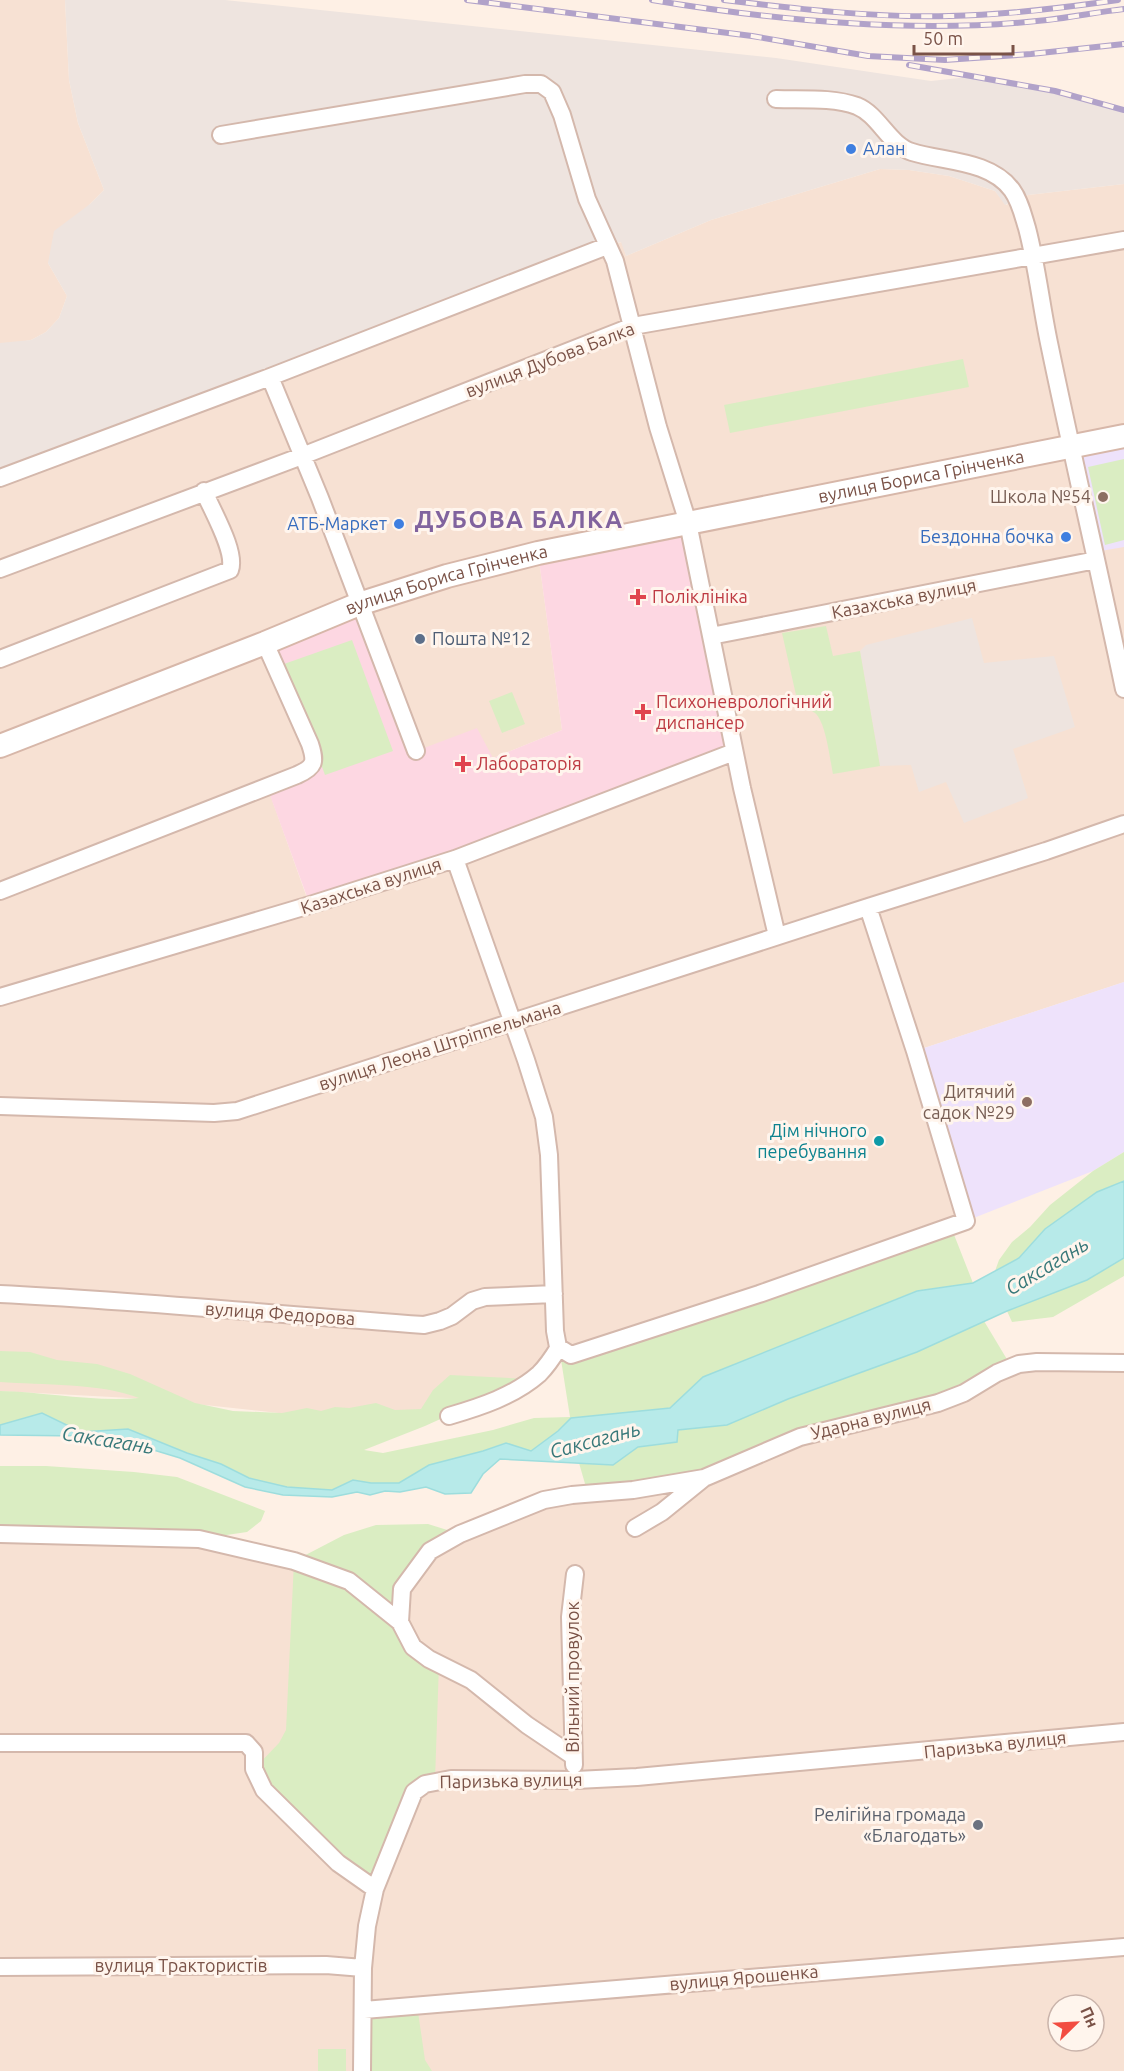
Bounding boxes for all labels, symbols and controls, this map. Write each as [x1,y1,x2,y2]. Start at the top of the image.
scale bar [914,18,1013,56]
text: 50 m [923,28,963,48]
place label: Алан [863,138,905,158]
marker: Алан [844,142,858,156]
street label: вулиця Дубова Балка [462,318,637,401]
street label: вулиця Бориса Грінченка [816,445,1026,506]
place label: Школа №54 [990,486,1091,506]
marker: Школа №54 [1096,490,1110,504]
district label: ДУБОВА БАЛКА [414,506,624,533]
place label: АТБ-Маркет [287,513,387,533]
marker: АТБ-Маркет [392,517,406,531]
place label: Бездонна бочка [920,526,1054,546]
marker: Бездонна бочка [1059,530,1073,544]
street label: вулиця Бориса Грінченка [342,540,549,618]
street label: Казахська вулиця [830,574,978,622]
place label: Поліклініка [652,586,748,606]
marker: Поліклініка [629,588,647,606]
place label: Пошта №12 [432,628,531,648]
marker: Пошта №12 [413,632,427,646]
place label: Психоневрологічний диспансер [656,691,832,732]
marker: Психоневрологічний диспансер [634,703,652,721]
place label: Лабораторія [476,753,582,773]
marker: Лабораторія [454,755,472,773]
street label: Казахська вулиця [298,853,444,917]
street label: вулиця Леона Штріппельмана [316,996,563,1094]
place label: Дитячий садок №29 [923,1081,1015,1122]
marker: Дитячий садок №29 [1020,1095,1034,1109]
place label: Дім нічного перебування [757,1120,867,1161]
marker: Дім нічного перебування [872,1134,886,1148]
water label: Саксагань [1001,1232,1093,1299]
street label: вулиця Федорова [204,1298,356,1328]
street label: Ударна вулиця [809,1393,933,1443]
water label: Саксагань [547,1416,643,1463]
water label: Саксагань [60,1421,156,1458]
street label: Вільний провулок [562,1601,582,1753]
street label: Паризька вулиця [923,1727,1067,1761]
street label: Паризька вулиця [439,1769,583,1791]
place label: Релігійна громада «Благодать» [814,1804,966,1845]
marker: Релігійна громада «Благодать» [971,1818,985,1832]
street label: вулиця Трактористів [95,1955,268,1975]
street label: вулиця Ярошенка [669,1961,819,1993]
north arrow [1046,1993,1106,2053]
text: Пн [1077,2004,1102,2030]

